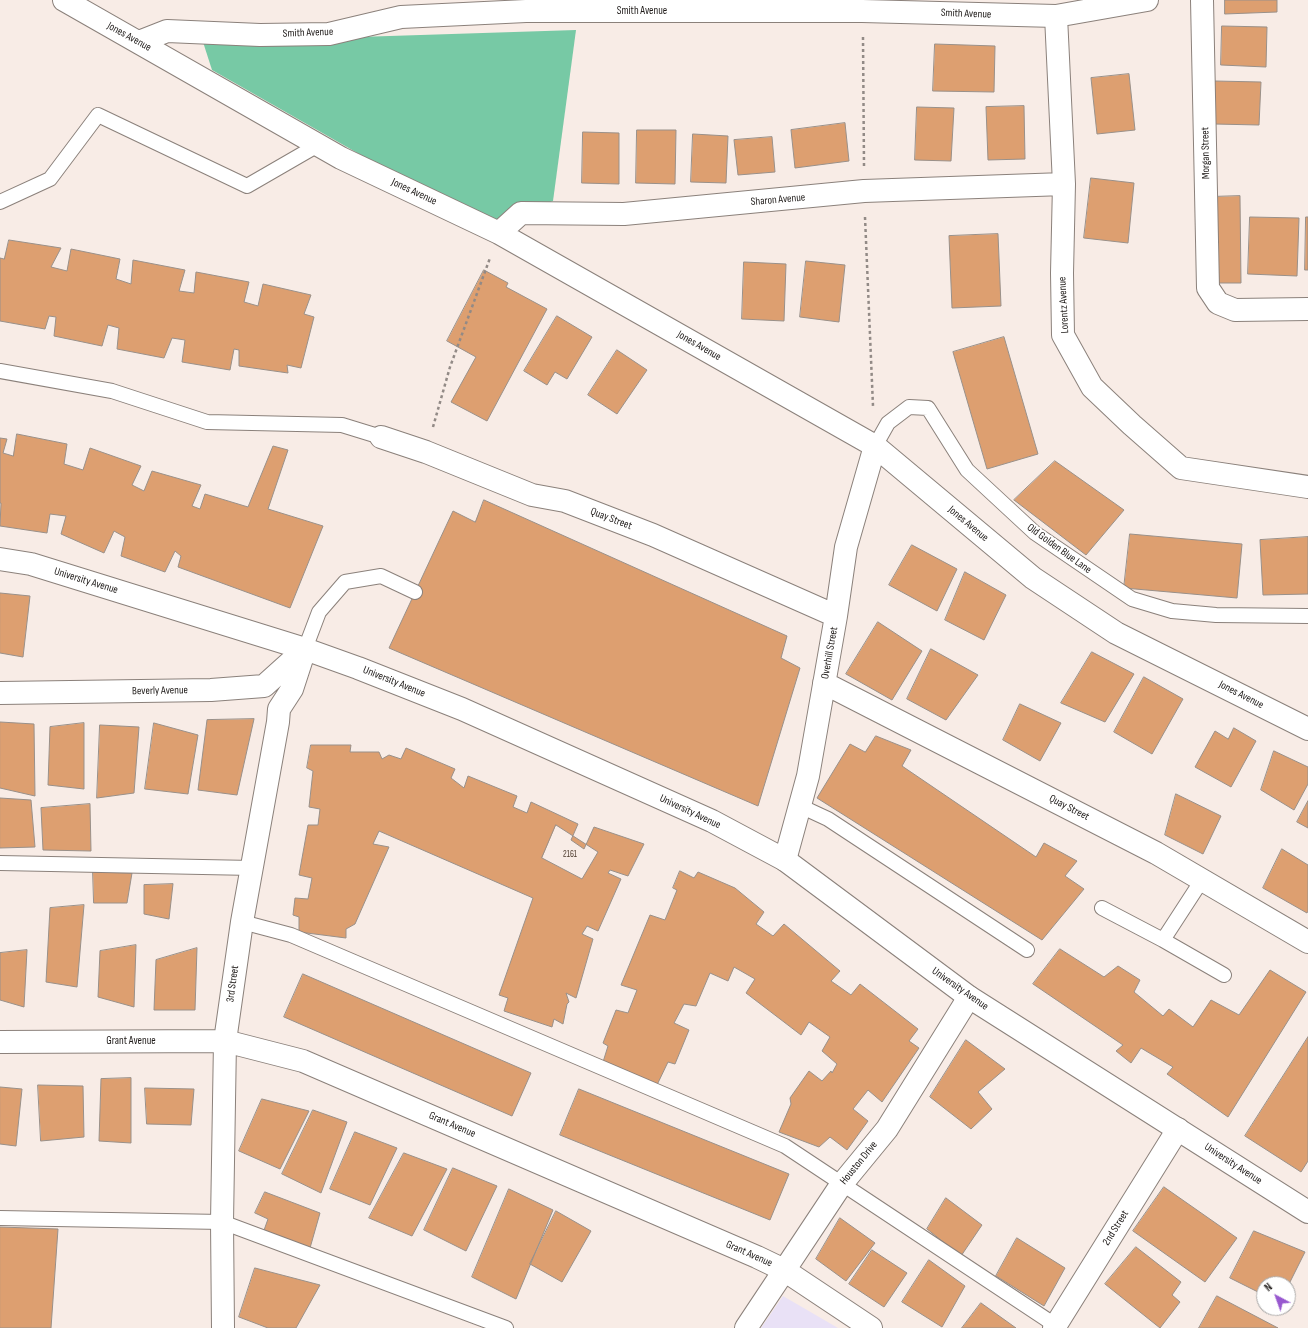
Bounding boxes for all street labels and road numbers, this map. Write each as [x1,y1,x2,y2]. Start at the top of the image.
street label: Smith Avenue [617,4,667,18]
street label: Smith Avenue [941,7,991,21]
street label: Jones Avenue [105,19,153,55]
street label: Smith Avenue [283,26,333,40]
street label: Morgan Street [1199,127,1213,179]
street label: Jones Avenue [389,176,439,208]
street label: Sharon Avenue [750,191,806,209]
street label: Lorentz Avenue [1056,276,1072,334]
street label: Jones Avenue [675,328,723,364]
street label: Jones Avenue [945,503,991,545]
street label: Quay Street [588,505,634,533]
street label: Old Golden Blue Lane [1024,521,1094,577]
street label: University Avenue [52,565,120,597]
street label: Overhill Street [819,626,841,680]
street label: University Avenue [361,664,427,700]
street label: Jones Avenue [1216,678,1266,712]
street label: Beverly Avenue [132,684,188,698]
street label: University Avenue [657,792,723,832]
street label: Quay Street [1047,792,1091,824]
street label: 3rd Street [224,965,242,1003]
street label: University Avenue [929,965,991,1013]
street label: Grant Avenue [106,1034,156,1048]
street label: Grant Avenue [427,1109,477,1141]
street label: Houston Drive [837,1139,881,1187]
street label: University Avenue [1202,1140,1264,1188]
street label: 2nd Street [1100,1208,1132,1248]
street label: Grant Avenue [724,1238,774,1270]

